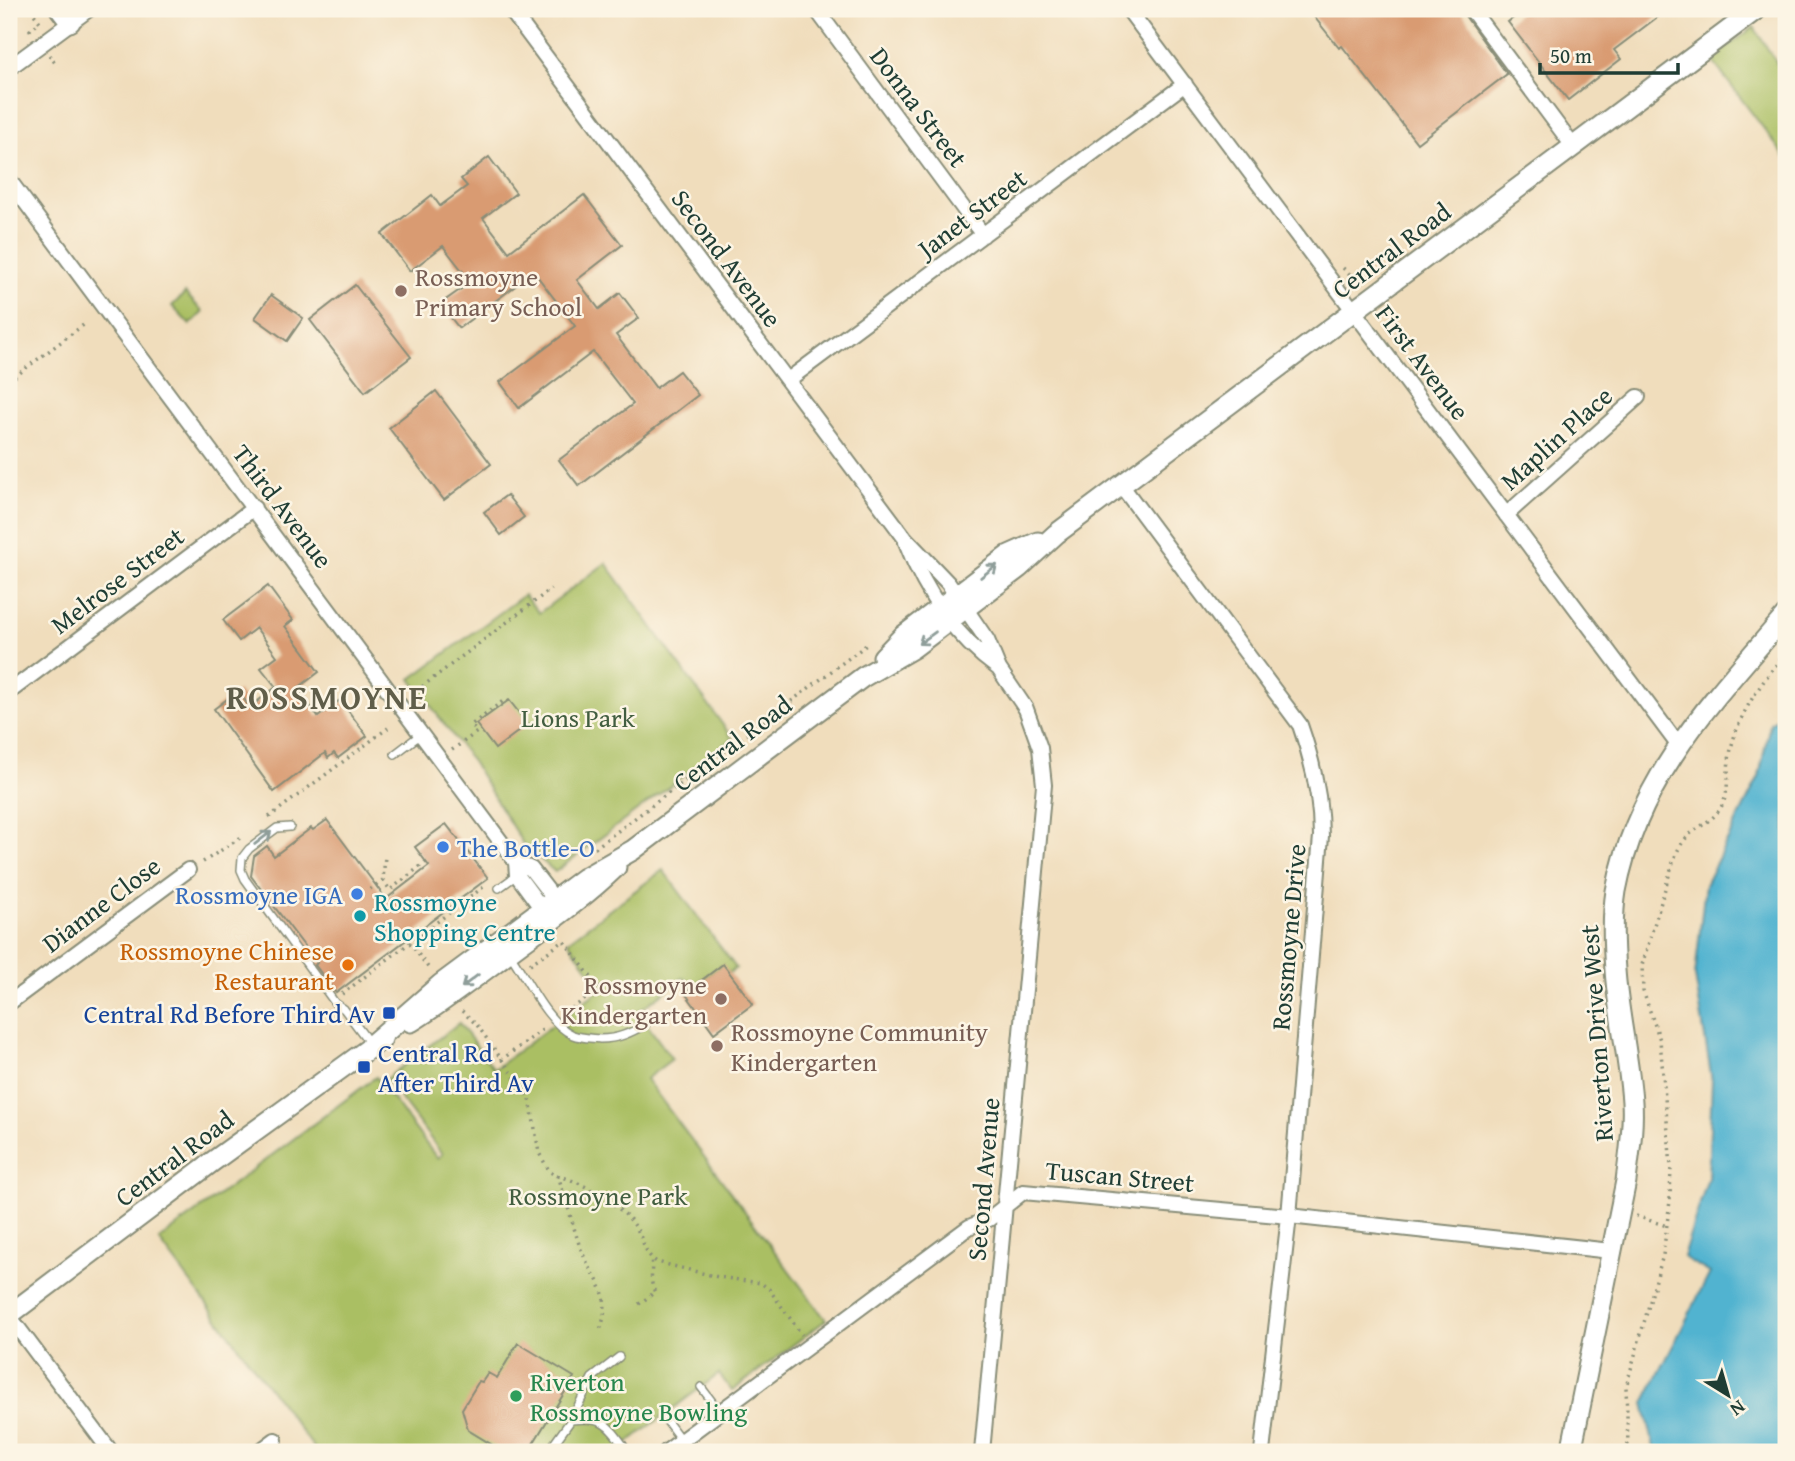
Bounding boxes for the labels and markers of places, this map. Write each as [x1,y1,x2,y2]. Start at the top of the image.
place label: Rossmoyne Primary School [415,257,582,326]
marker: Rossmoyne Primary School [393,283,409,299]
place label: The Bottle-O [457,828,595,867]
marker: The Bottle-O [435,839,451,855]
place label: Rossmoyne IGA [175,875,343,914]
place label: Rossmoyne Shopping Centre [374,882,556,951]
marker: Rossmoyne IGA [349,886,365,902]
marker: Rossmoyne Shopping Centre [352,908,368,924]
place label: Rossmoyne Chinese Restaurant [120,931,334,1000]
marker: Rossmoyne Chinese Restaurant [340,957,356,973]
place label: Rossmoyne Kindergarten [561,965,707,1034]
marker: Rossmoyne Kindergarten [713,991,729,1007]
place label: Central Rd Before Third Av [84,994,375,1033]
marker: Central Rd Before Third Av [381,1005,397,1021]
place label: Rossmoyne Community Kindergarten [731,1012,988,1081]
place label: Central Rd After Third Av [378,1033,534,1102]
marker: Rossmoyne Community Kindergarten [709,1038,725,1054]
marker: Central Rd After Third Av [356,1059,372,1075]
place label: Riverton Rossmoyne Bowling [530,1362,747,1431]
marker: Riverton Rossmoyne Bowling [508,1388,524,1404]

